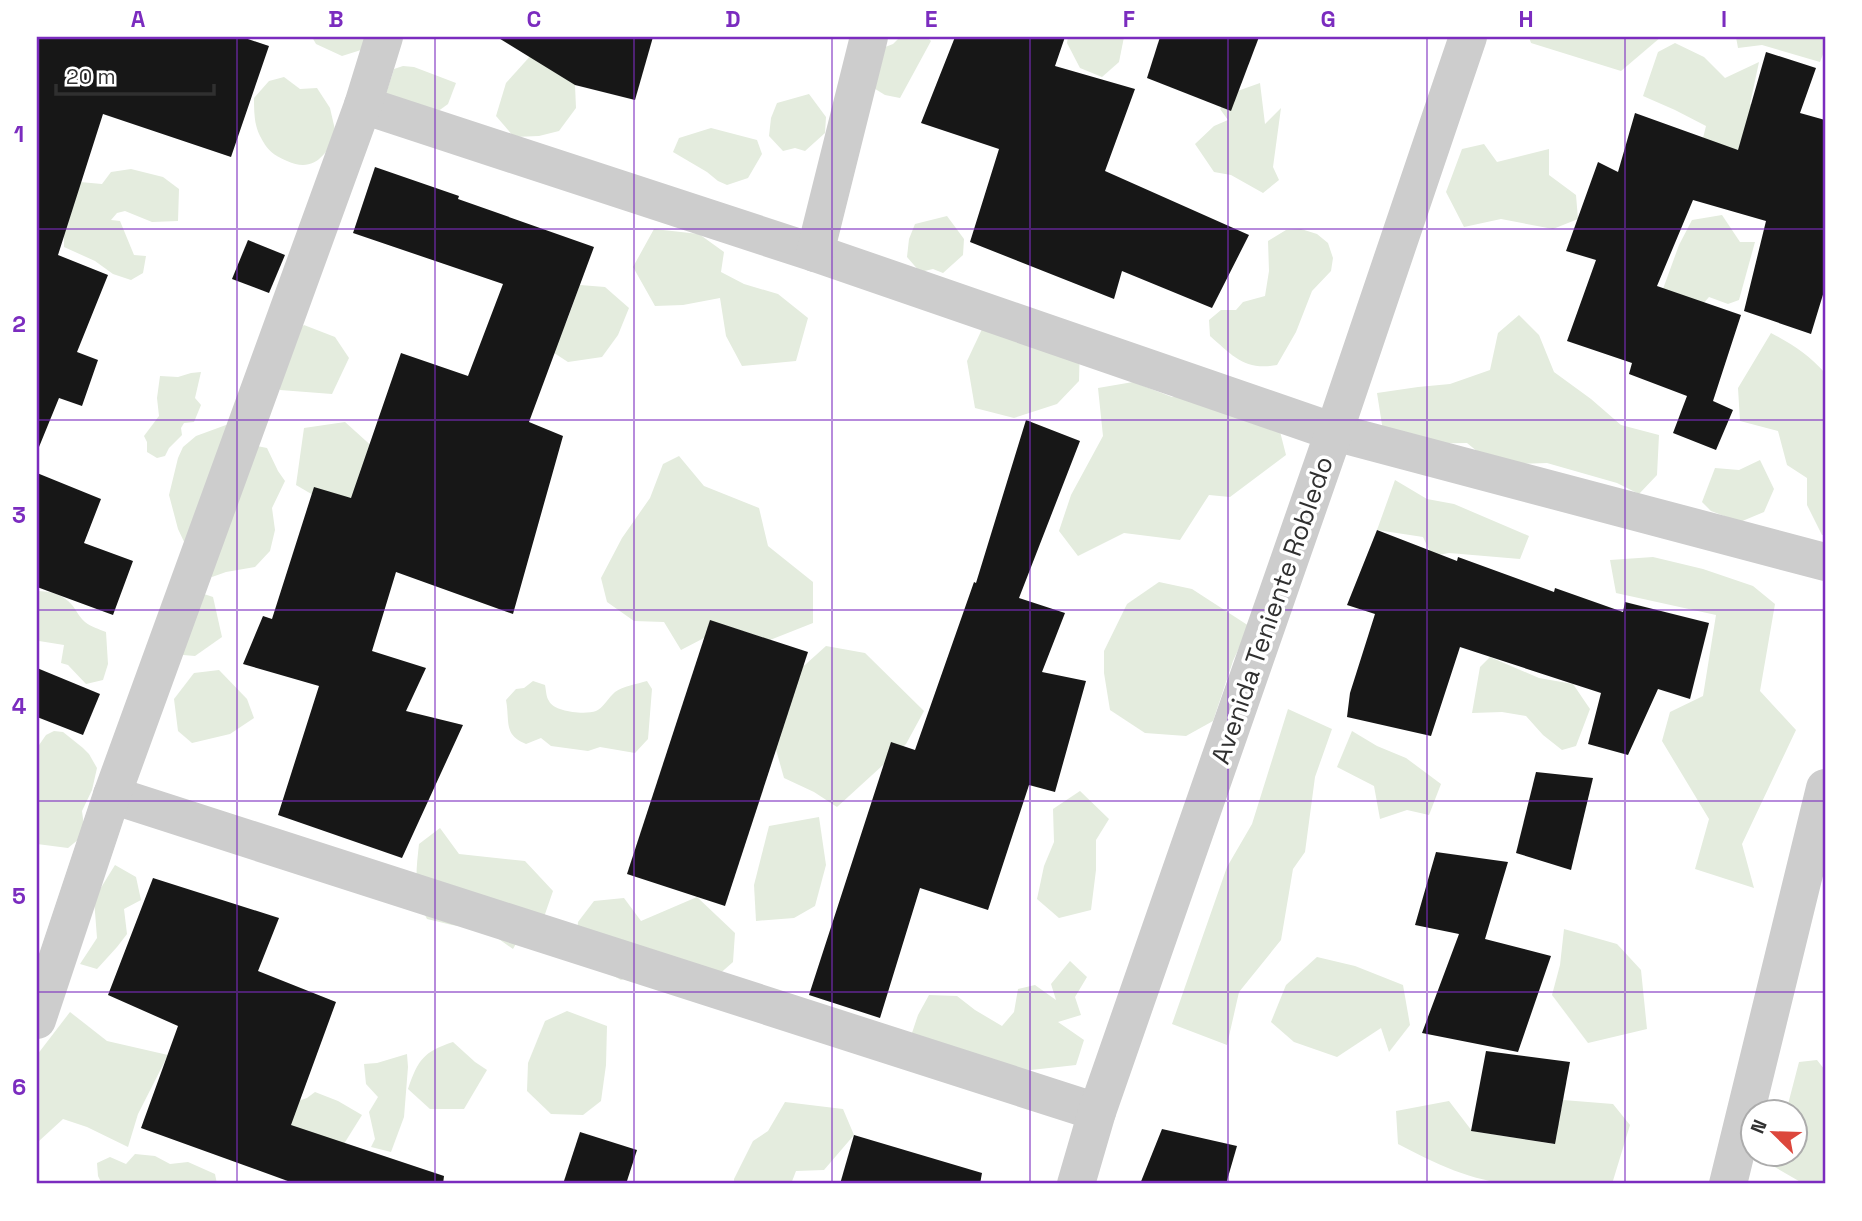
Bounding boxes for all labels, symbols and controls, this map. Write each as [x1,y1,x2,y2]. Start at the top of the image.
text: A [131,4,146,34]
text: B [328,4,344,34]
text: C [527,4,541,34]
text: D [725,4,741,34]
text: E [925,4,937,34]
text: F [1123,4,1135,34]
text: G [1320,4,1336,34]
text: H [1518,4,1534,34]
text: I [1721,4,1727,34]
scale bar [56,52,214,96]
text: 20 m [66,63,116,90]
text: 1 [14,119,24,149]
text: 2 [12,309,26,339]
street label: Avenida Teniente Robledo [1203,452,1341,768]
text: 3 [12,500,26,530]
text: 4 [12,691,27,721]
text: 5 [12,881,26,911]
text: 6 [12,1072,26,1102]
north arrow [1740,1098,1810,1168]
text: N [1745,1116,1773,1137]

